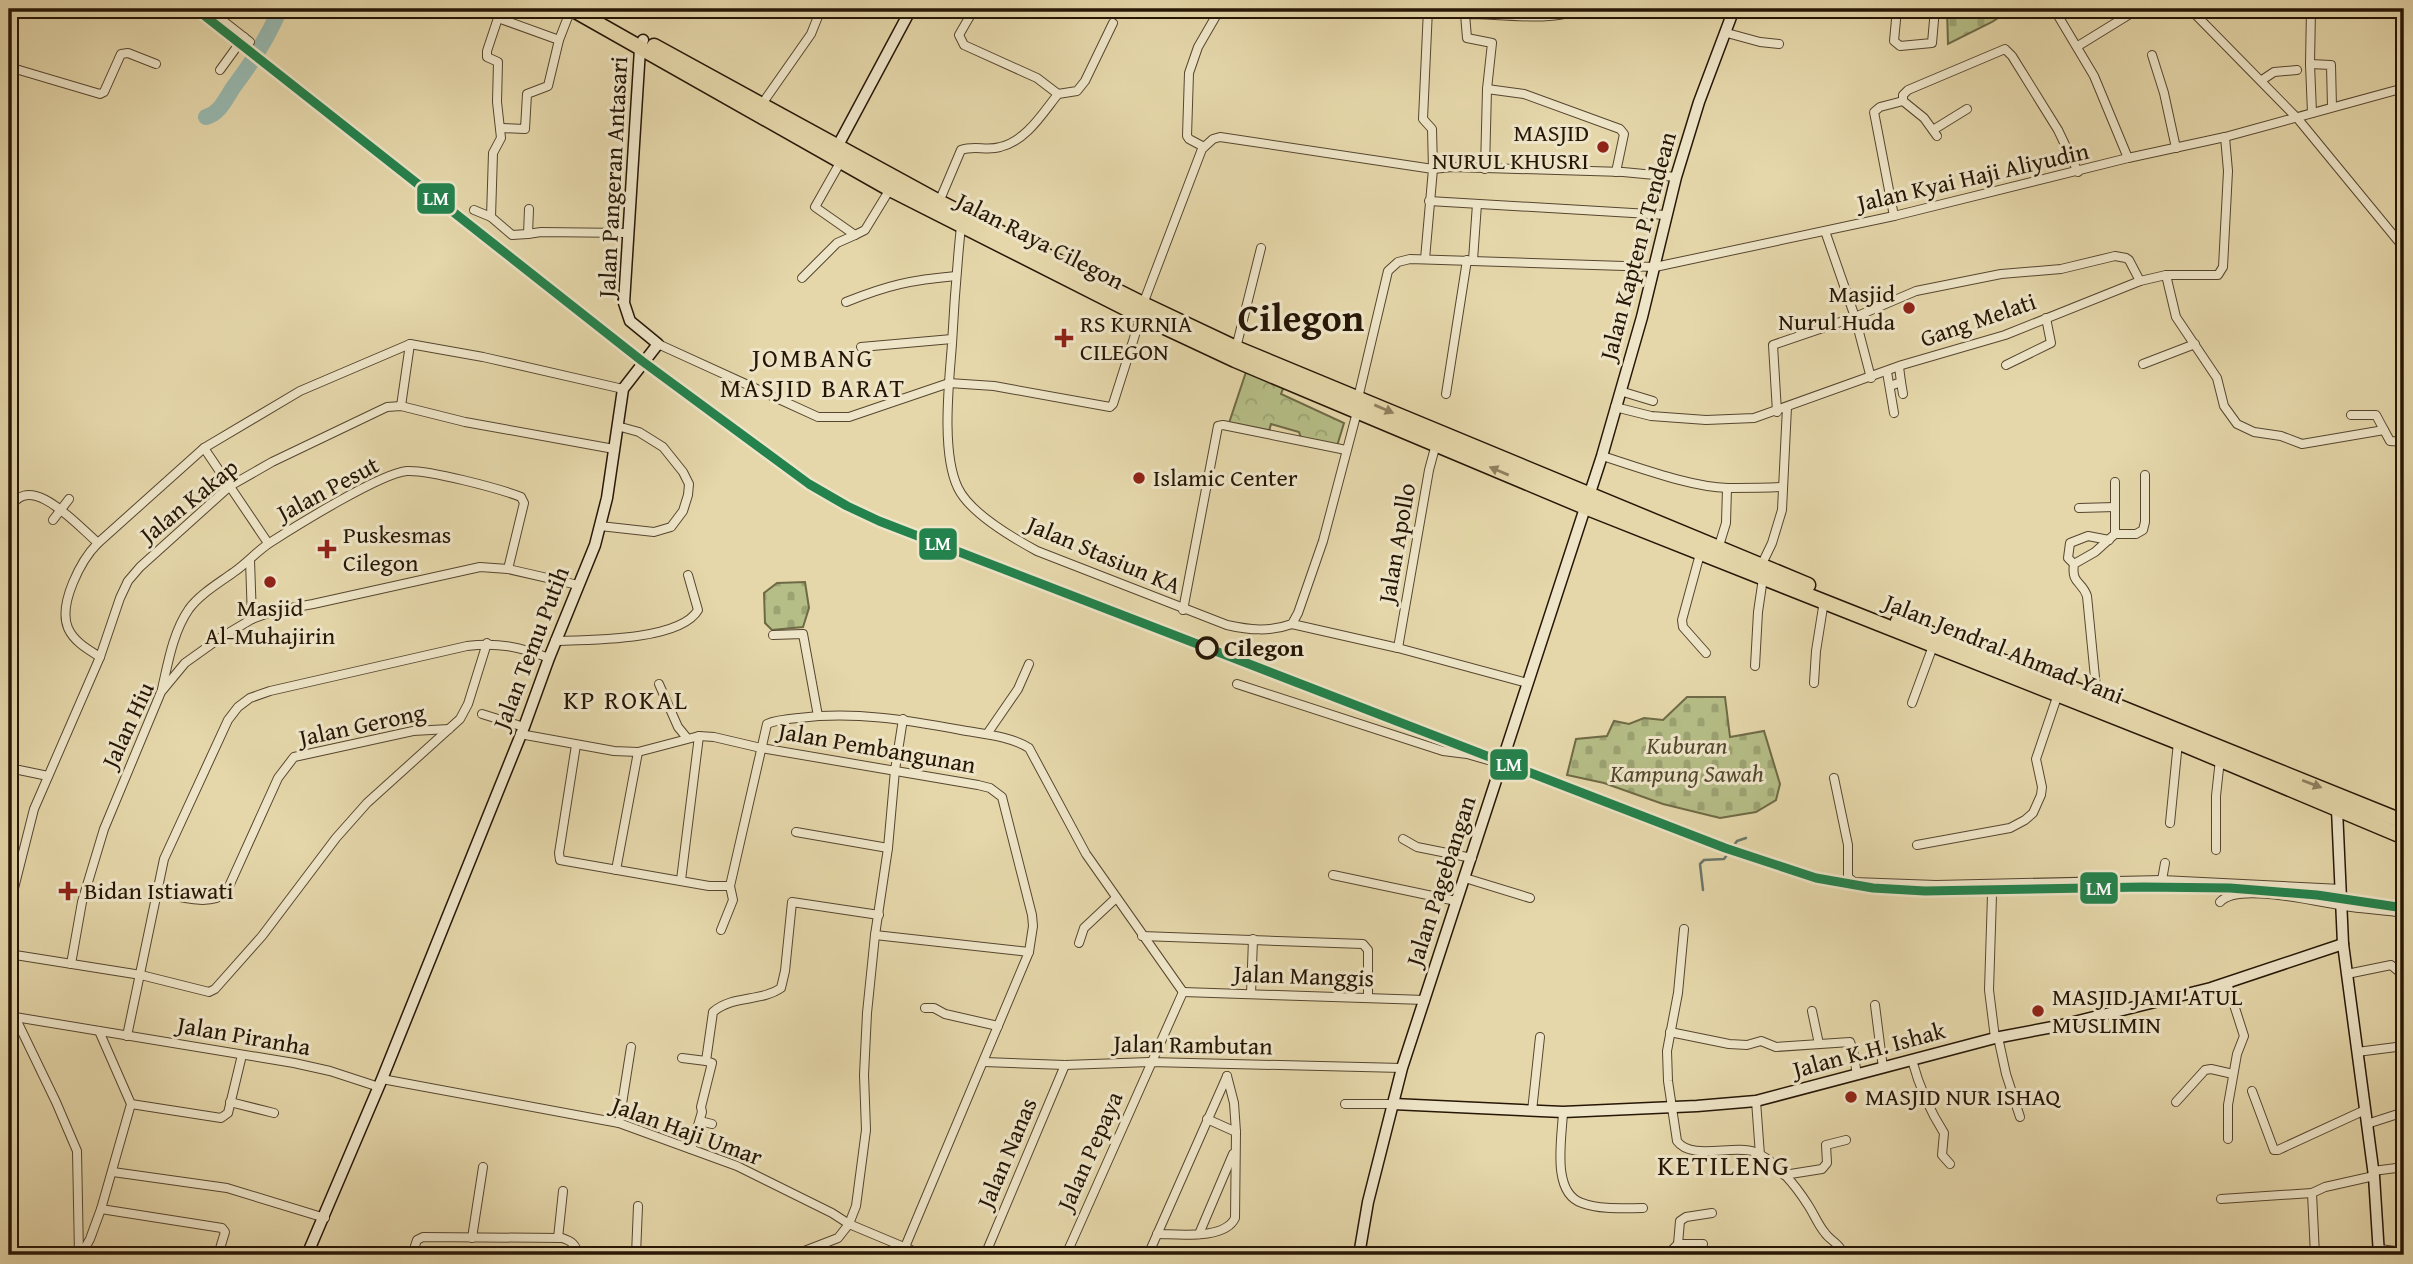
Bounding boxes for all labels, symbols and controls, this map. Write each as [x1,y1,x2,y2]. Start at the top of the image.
street label: Jalan Pangeran Antasari [589,55,636,302]
place label: MASJID NURUL KHUSRI [1432,115,1589,178]
street label: Jalan Kapten P.Tendean [1589,127,1685,367]
street label: Jalan Kyai Haji Aliyudin [1851,133,2093,221]
marker: MASJID NURUL KHUSRI [1595,139,1611,155]
line badge: LM [416,182,456,215]
street label: Jalan Raya Cilegon [947,182,1131,298]
text: LM [423,184,449,212]
place label: Masjid Nurul Huda [1778,276,1896,339]
street label: Gang Melati [1915,283,2041,356]
district label: Cilegon [1238,289,1365,345]
marker: Masjid Nurul Huda [1901,300,1917,316]
place label: RS KURNIA CILEGON [1080,306,1193,369]
marker: RS KURNIA CILEGON [1054,328,1074,348]
district label: JOMBANG MASJID BARAT [720,338,906,407]
one-way arrow [1374,403,1394,415]
street label: Jalan Pesut [268,447,385,531]
street label: Jalan Kakap [130,450,245,553]
place label: Islamic Center [1153,460,1298,495]
one-way arrow [1489,465,1510,476]
marker: Islamic Center [1131,470,1147,486]
street label: Jalan Apollo [1368,480,1424,609]
street label: Jalan Stasiun KA [1019,505,1187,603]
place label: Puskesmas Cilegon [343,517,451,580]
line badge: LM [918,527,958,561]
text: LM [925,529,951,557]
marker: Puskesmas Cilegon [317,539,337,559]
street label: Jalan Temu Putih [482,561,578,737]
marker: Masjid Al-Muhajirin [262,574,278,590]
street label: Jalan Jendral Ahmad Yani [1876,583,2129,713]
place label: Masjid Al-Muhajirin [205,590,336,653]
place label: Cilegon [1224,630,1304,665]
marker: Cilegon [1196,637,1218,659]
street label: Jalan Hiu [91,676,163,776]
district label: KP ROKAL [563,680,689,719]
street label: Jalan Gerong [293,694,428,756]
street label: Jalan Pembangunan [773,712,979,782]
park label: Kuburan Kampung Sawah [1609,728,1764,791]
line badge: LM [1489,748,1529,781]
text: LM [1496,750,1522,778]
one-way arrow [2302,779,2323,790]
street label: Jalan Pagebangan [1396,791,1485,973]
line badge: LM [2079,871,2119,905]
place label: Bidan Istiawati [84,873,234,908]
text: LM [2086,874,2112,902]
marker: Bidan Istiawati [58,881,78,901]
street label: Jalan Manggis [1230,955,1375,995]
place label: MASJID JAMI'ATUL MUSLIMIN [2052,979,2243,1042]
marker: MASJID JAMI'ATUL MUSLIMIN [2030,1003,2046,1019]
street label: Jalan Piranha [172,1006,314,1065]
street label: Jalan K.H. Ishak [1786,1012,1950,1087]
street label: Jalan Rambutan [1110,1026,1273,1063]
place label: MASJID NUR ISHAQ [1865,1079,2062,1114]
street label: Jalan Pepaya [1046,1085,1132,1219]
street label: Jalan Haji Umar [604,1086,768,1174]
marker: MASJID NUR ISHAQ [1843,1089,1859,1105]
street label: Jalan Nanas [966,1092,1046,1216]
district label: KETILENG [1657,1144,1791,1185]

